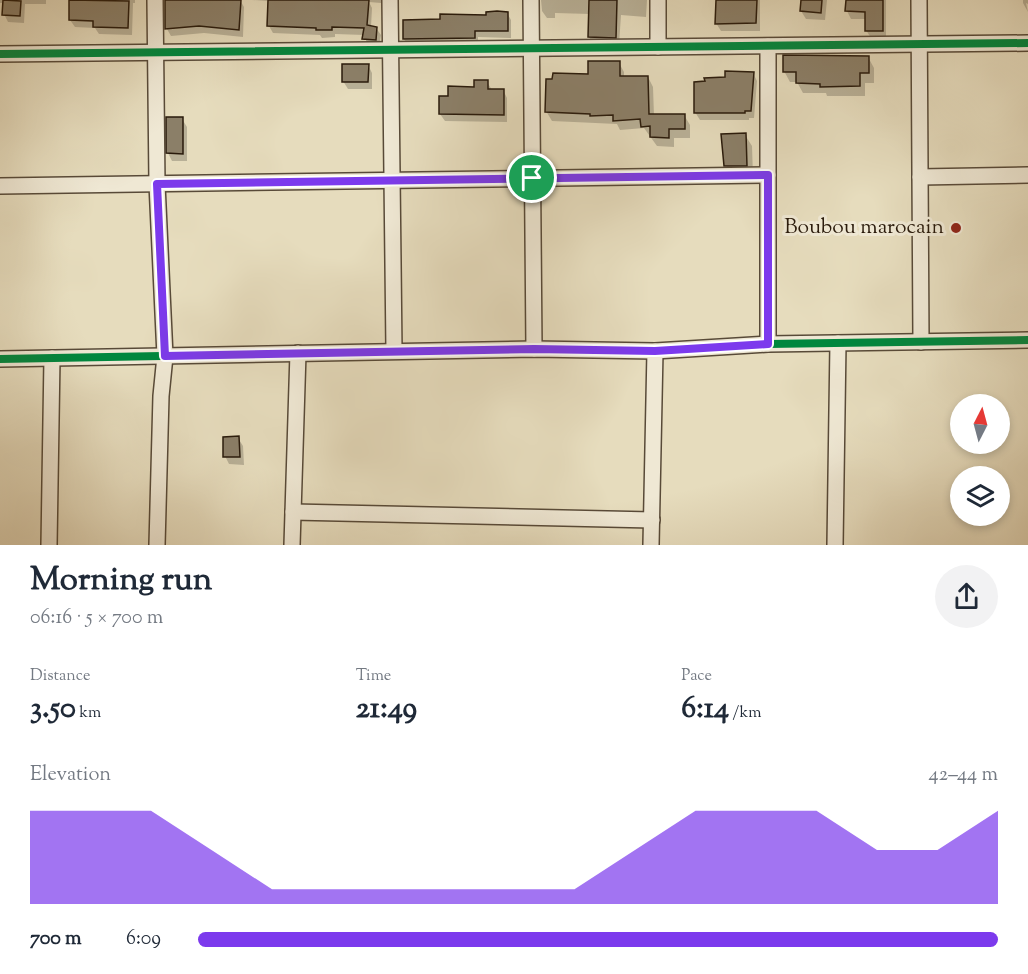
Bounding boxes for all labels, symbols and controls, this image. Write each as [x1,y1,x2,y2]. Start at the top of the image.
pin [506,152,557,203]
icon: arrive [515,161,548,194]
place label: Boubou marocain [784,213,944,243]
marker: Boubou marocain [949,221,963,235]
north arrow [950,394,1010,454]
map controls [950,394,1010,526]
button: layers [950,466,1010,526]
text: Morning run [30,557,212,605]
button: share [935,565,998,628]
text: 06:16 · 5 × 700 m [30,604,163,633]
text: Distance [30,665,90,688]
text: Time [356,665,391,688]
text: Pace [681,665,712,688]
text: 3.50 [30,688,76,731]
text: 21:49 [356,688,417,731]
text: 6:14 [681,688,729,731]
text: km [76,702,101,725]
text: /km [729,702,761,725]
text: Elevation [30,761,111,790]
text: 42–44 m [929,761,998,790]
text: 700 m [30,925,82,954]
text: 6:09 [126,925,161,954]

